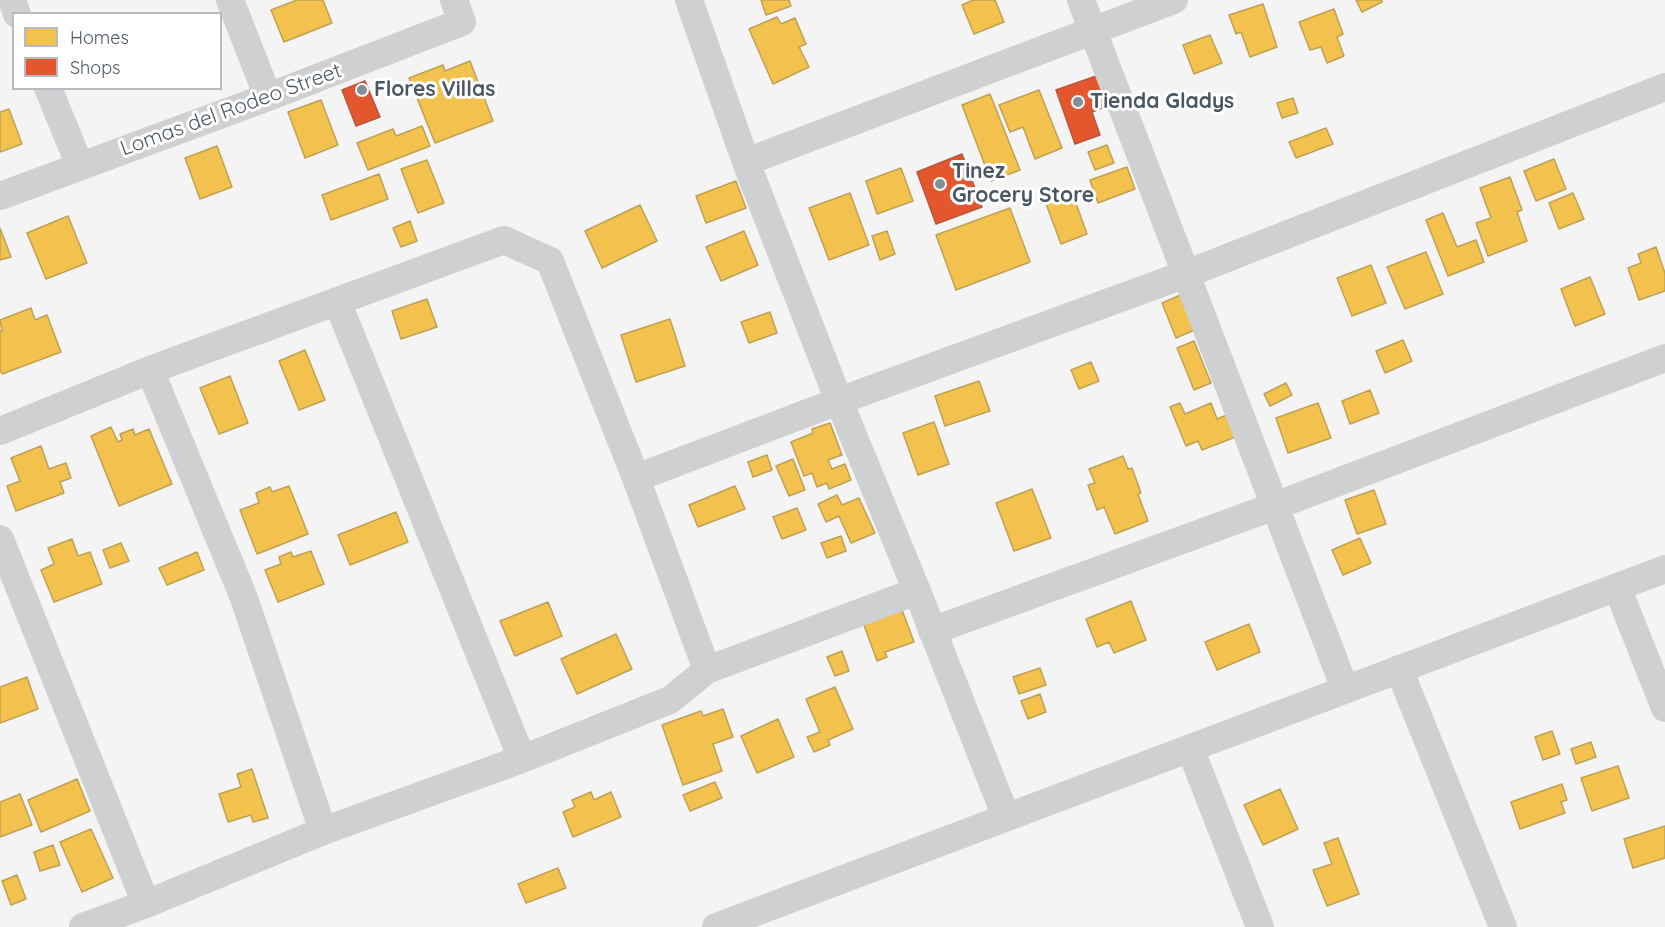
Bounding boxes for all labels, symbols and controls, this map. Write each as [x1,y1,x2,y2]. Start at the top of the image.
legend [12,12,222,90]
text: Homes [70,26,129,49]
text: Shops [70,56,121,79]
street label: Lomas del Rodeo Street [117,58,345,162]
place label: Flores Villas [374,77,495,103]
marker: Flores Villas [355,83,369,97]
place label: Tienda Gladys [1090,89,1234,115]
marker: Tienda Gladys [1071,95,1085,109]
place label: Tinez Grocery Store [952,159,1094,209]
marker: Tinez Grocery Store [933,177,947,191]

